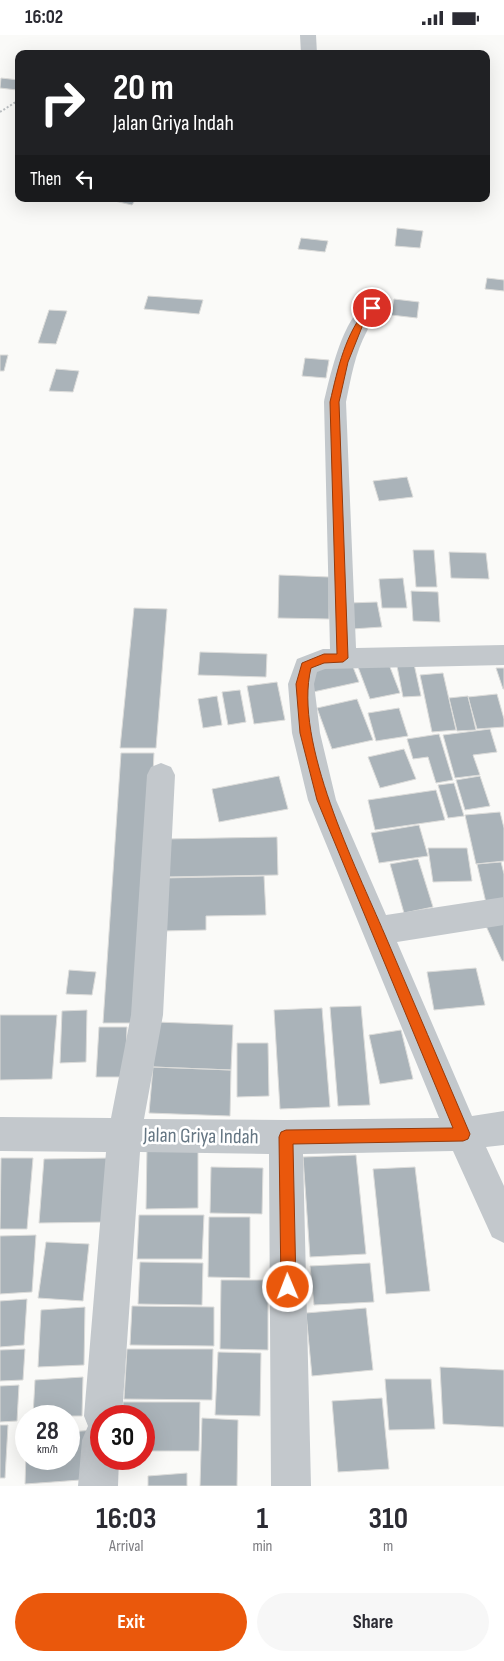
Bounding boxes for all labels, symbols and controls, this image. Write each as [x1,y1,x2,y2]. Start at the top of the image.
text: 16:02 [25,6,63,29]
text: 20 m [113,67,174,110]
icon: right [30,70,95,135]
text: Jalan Griya Indah [113,110,234,137]
icon: left [71,165,99,193]
text: Then [30,168,61,191]
pin [351,287,393,329]
icon: arrive [358,294,386,322]
street label: Jalan Griya Indah [142,1122,259,1150]
position arrow [261,1260,313,1312]
speed limit sign: 30 [90,1405,155,1470]
text: 28 [36,1416,59,1447]
text: km/h [37,1442,58,1457]
text: 16:03 [96,1501,156,1537]
text: 1 [257,1501,268,1537]
text: 310 [369,1501,408,1537]
text: Arrival [109,1537,143,1556]
text: min [252,1537,272,1556]
text: m [383,1537,393,1556]
button: Exit [15,1593,247,1651]
button: Share [257,1593,489,1651]

